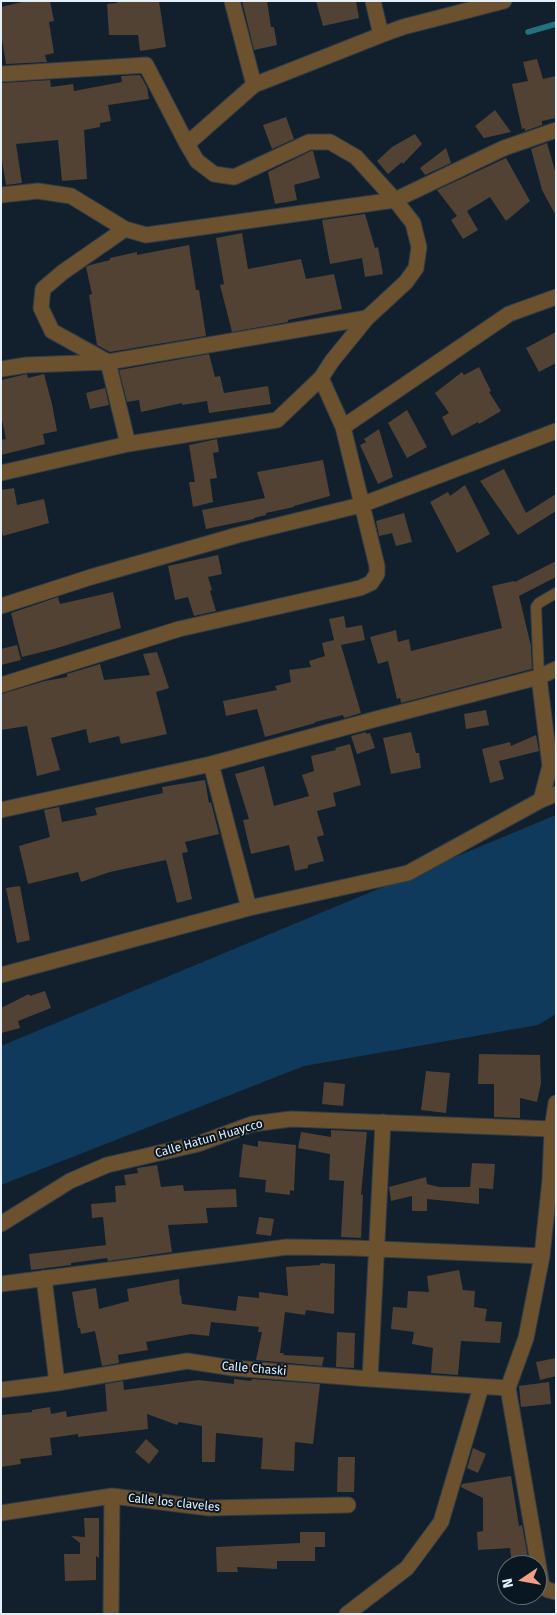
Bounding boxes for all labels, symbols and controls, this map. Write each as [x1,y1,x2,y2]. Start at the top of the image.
street label: Calle Hatun Huaycco [154,1117,264,1161]
street label: Calle Chaski [221,1359,287,1379]
street label: Calle los claveles [127,1491,221,1515]
north arrow [497,1555,547,1605]
text: N [499,1577,517,1589]

